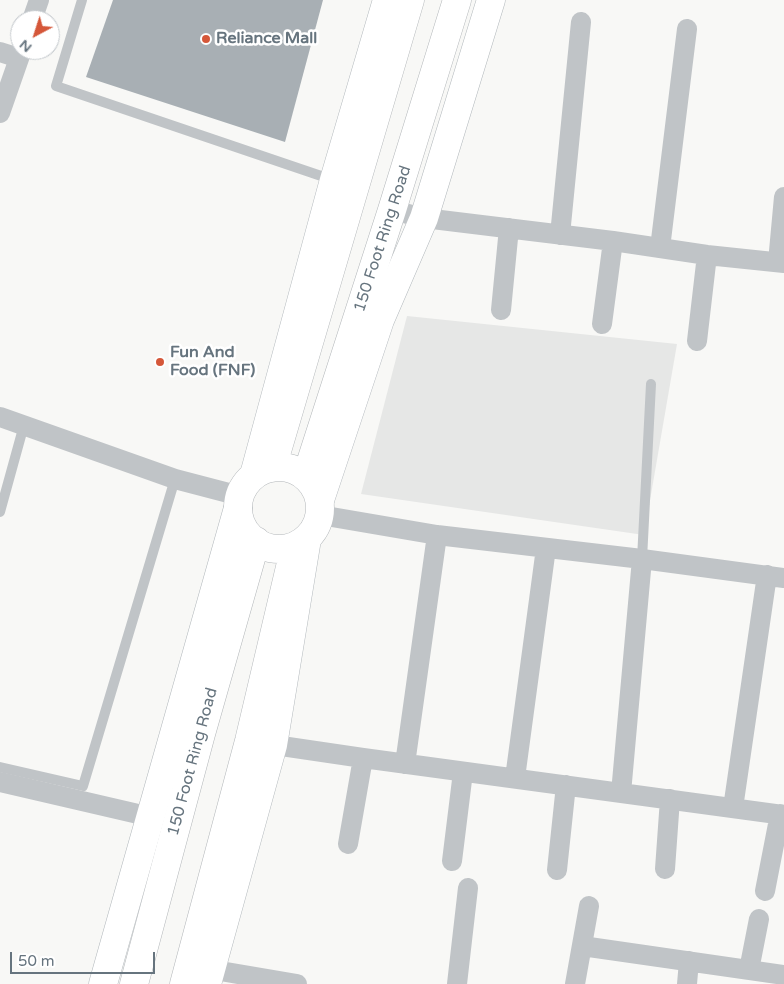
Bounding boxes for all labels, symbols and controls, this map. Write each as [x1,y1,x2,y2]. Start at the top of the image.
north arrow [10,10,60,60]
place label: Reliance Mall [216,29,317,49]
marker: Reliance Mall [200,33,212,45]
text: N [16,36,35,56]
street label: 150 Foot Ring Road [350,163,416,315]
place label: Fun And Food (FNF) [170,343,255,381]
marker: Fun And Food (FNF) [154,356,166,368]
street label: 150 Foot Ring Road [164,686,222,838]
scale bar [12,942,158,974]
text: 50 m [18,952,55,970]

